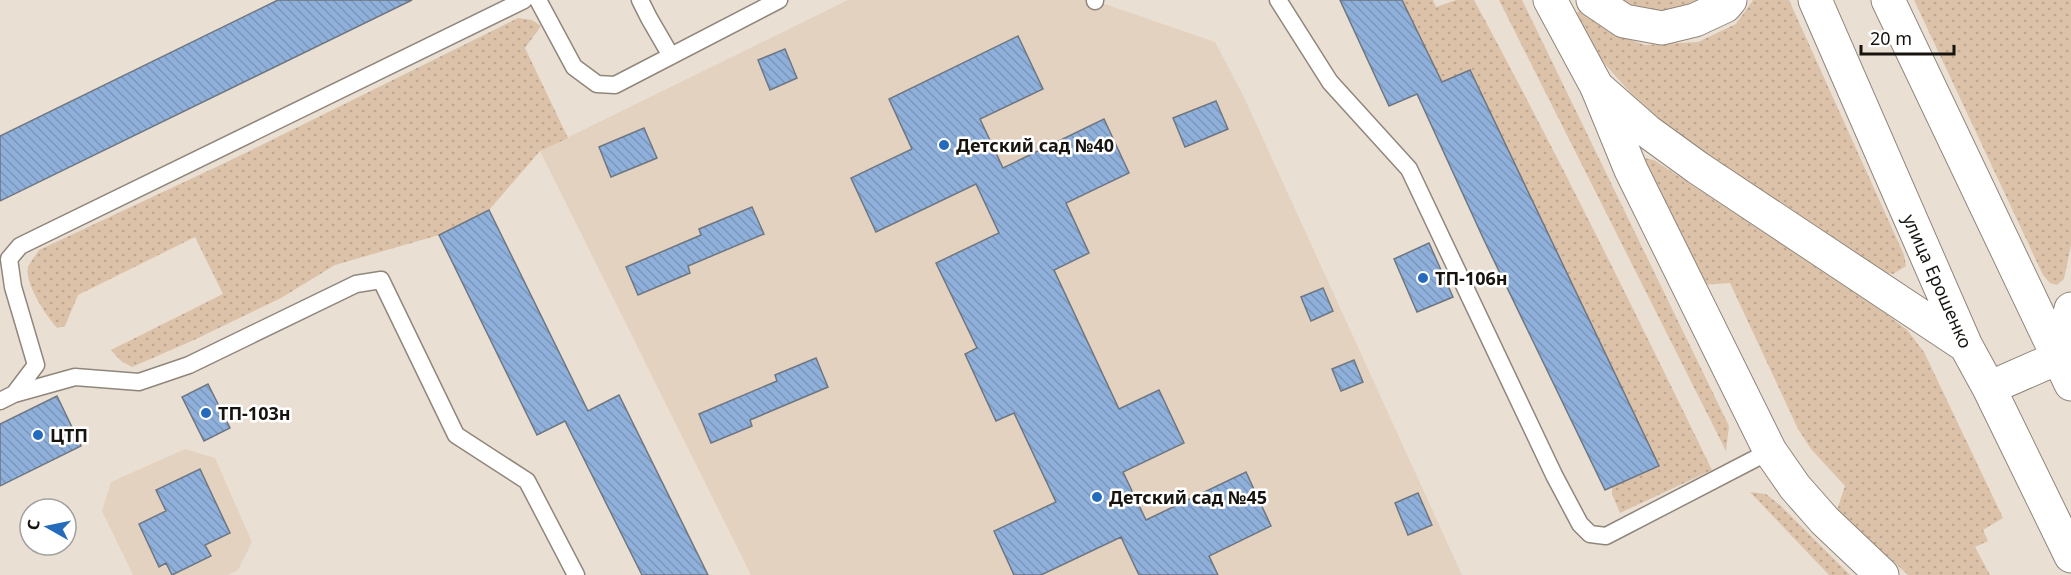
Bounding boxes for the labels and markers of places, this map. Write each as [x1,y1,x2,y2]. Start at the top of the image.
place label: Детский сад №40 [956,133,1114,157]
marker: Детский сад №40 [937,138,951,152]
place label: ТП-106н [1435,266,1508,290]
marker: ТП-106н [1416,271,1430,285]
place label: ТП-103н [218,401,291,425]
marker: ТП-103н [199,406,213,420]
place label: ЦТП [50,423,88,447]
marker: ЦТП [31,428,45,442]
place label: Детский сад №45 [1109,485,1267,509]
marker: Детский сад №45 [1090,490,1104,504]

